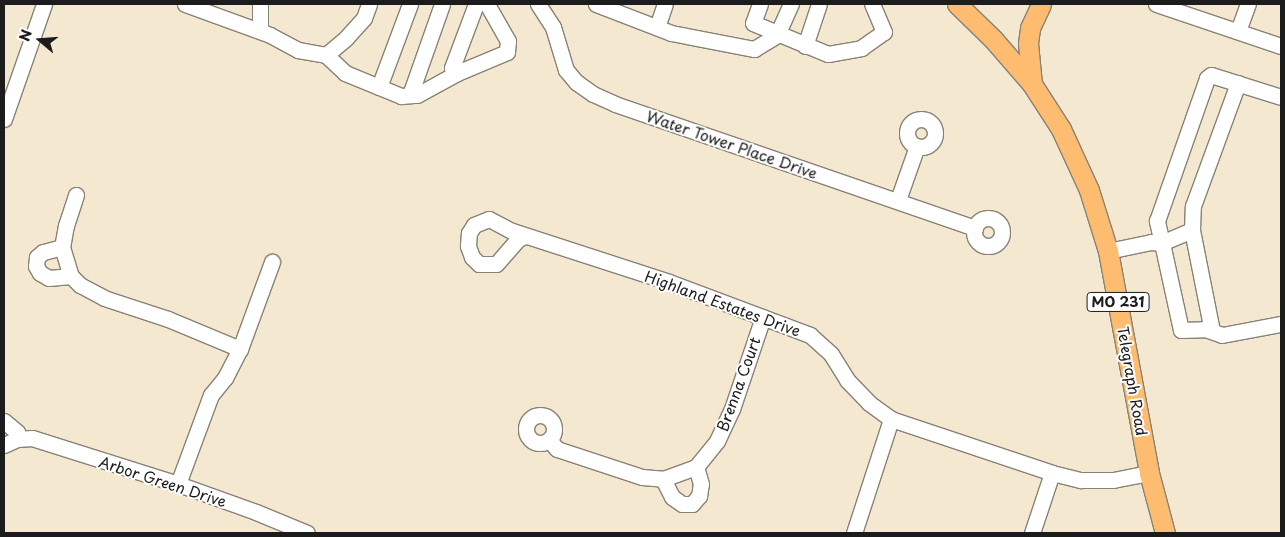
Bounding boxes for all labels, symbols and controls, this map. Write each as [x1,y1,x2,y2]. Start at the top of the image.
north arrow [15,15,65,65]
text: N [14,27,37,44]
street label: Water Tower Place Drive [645,106,819,182]
street label: Highland Estates Drive [643,266,803,340]
road number: MO 231 [1086,290,1150,314]
street label: Telegraph Road [1115,326,1151,436]
street label: Brenna Court [713,335,763,433]
street label: Arbor Green Drive [96,451,230,511]

